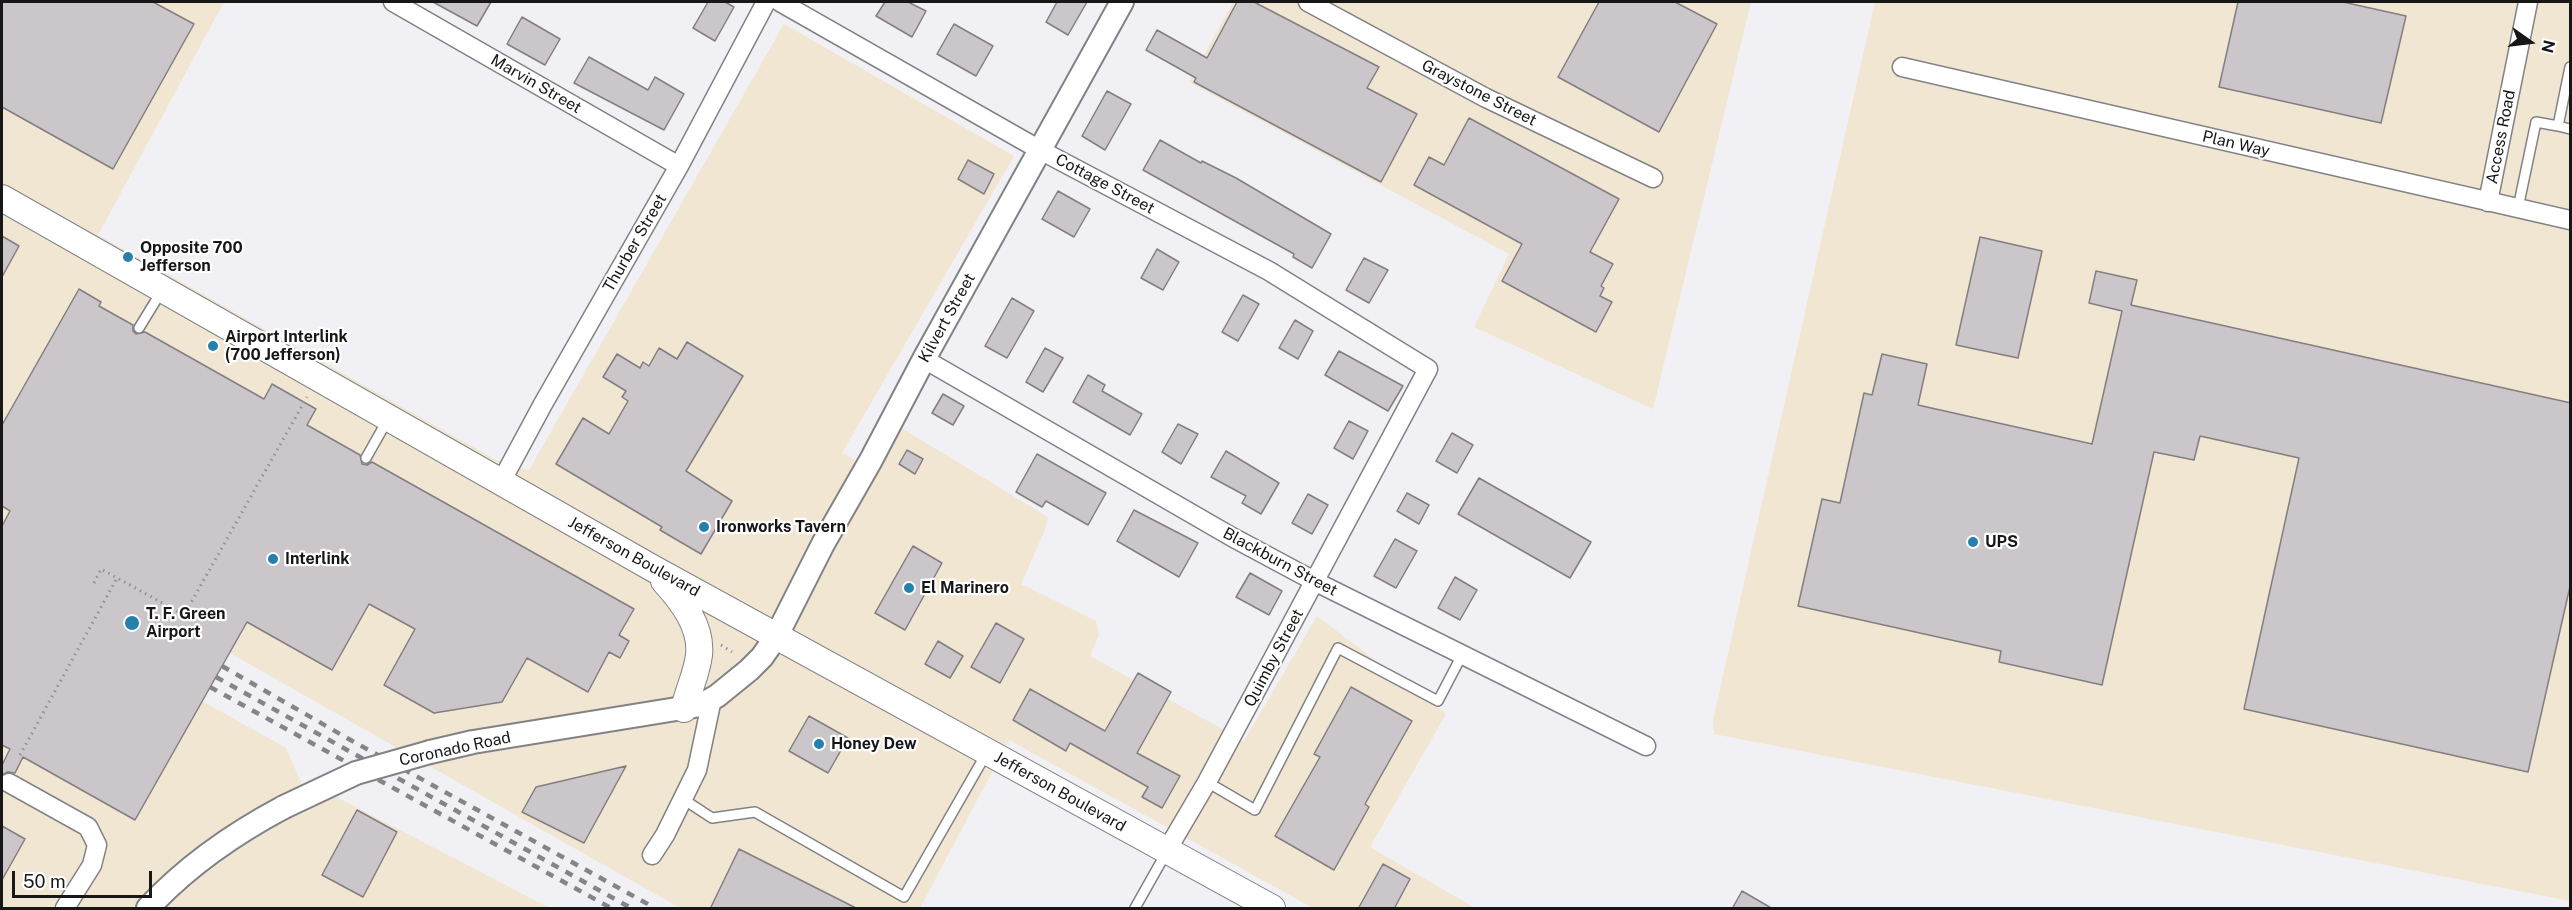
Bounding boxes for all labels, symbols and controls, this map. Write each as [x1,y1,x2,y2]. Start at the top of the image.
north arrow [2500,12,2560,72]
text: N [2537,38,2559,55]
street label: Marvin Street [487,50,585,118]
street label: Graystone Street [1418,56,1540,130]
street label: Access Road [2482,88,2520,186]
street label: Plan Way [2200,127,2272,161]
street label: Cottage Street [1052,150,1158,218]
street label: Thurber Street [599,191,671,295]
place label: Opposite 700 Jefferson [140,238,243,276]
marker: Opposite 700 Jefferson [121,250,135,264]
street label: Kilvert Street [915,270,979,366]
place label: Airport Interlink (700 Jefferson) [225,327,348,365]
marker: Airport Interlink (700 Jefferson) [206,339,220,353]
street label: Jefferson Boulevard [565,513,703,601]
place label: Ironworks Tavern [716,517,846,537]
marker: Ironworks Tavern [697,520,711,534]
street label: Blackburn Street [1219,524,1341,600]
place label: UPS [1985,532,2018,552]
marker: UPS [1966,535,1980,549]
place label: Interlink [285,549,350,569]
marker: Interlink [266,552,280,566]
place label: El Marinero [921,578,1009,598]
marker: El Marinero [902,581,916,595]
place label: T. F. Green Airport [146,604,226,642]
street label: Quimby Street [1240,606,1308,710]
marker: T. F. Green Airport [123,614,141,632]
street label: Coronado Road [397,728,513,770]
place label: Honey Dew [831,734,917,754]
marker: Honey Dew [812,737,826,751]
street label: Jefferson Boulevard [991,748,1129,836]
scale bar [15,859,154,897]
text: 50 m [23,871,66,892]

